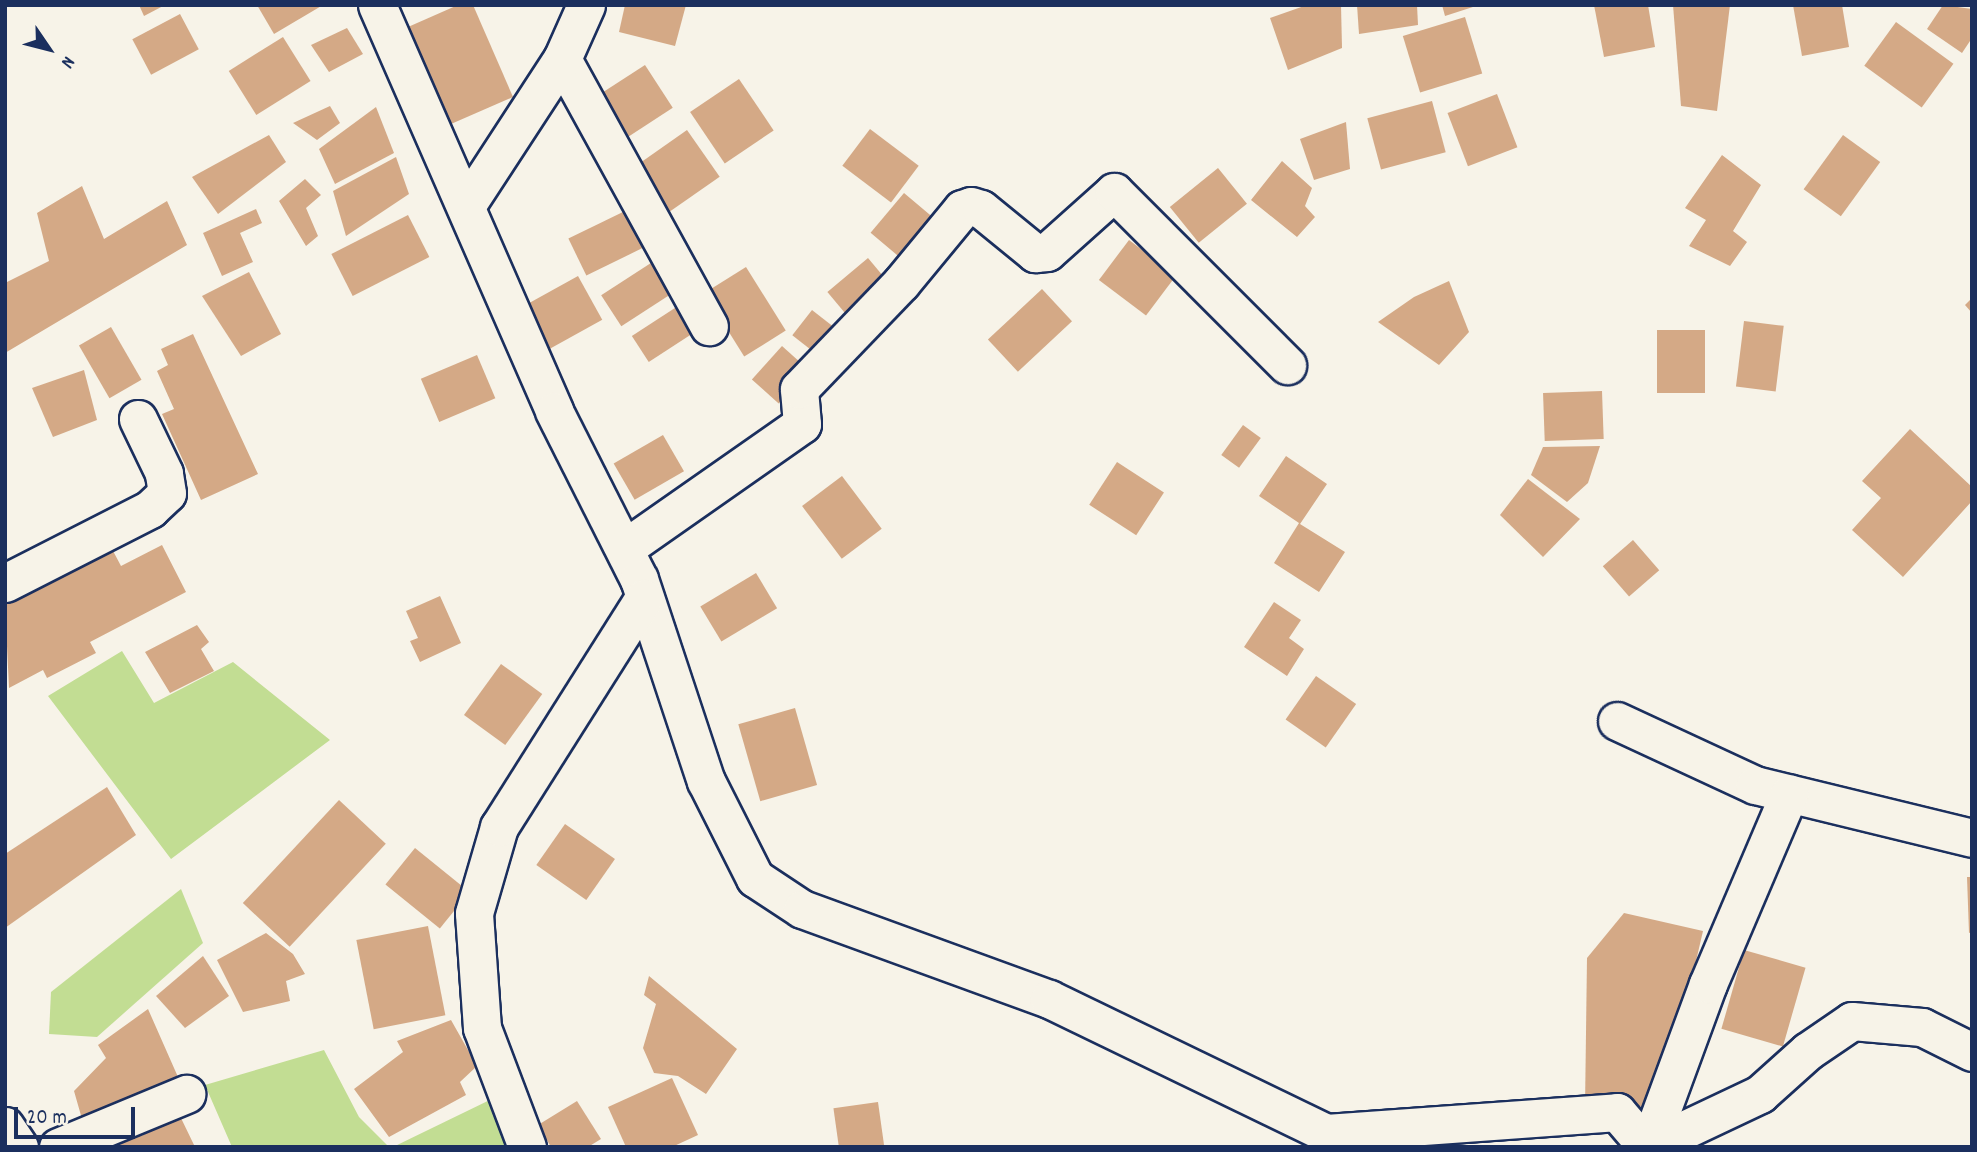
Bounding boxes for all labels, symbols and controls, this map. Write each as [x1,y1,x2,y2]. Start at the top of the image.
north arrow [14,14,84,84]
text: N [53,50,80,73]
scale bar [18,1092,138,1136]
text: 20 m [27,1104,67,1134]

